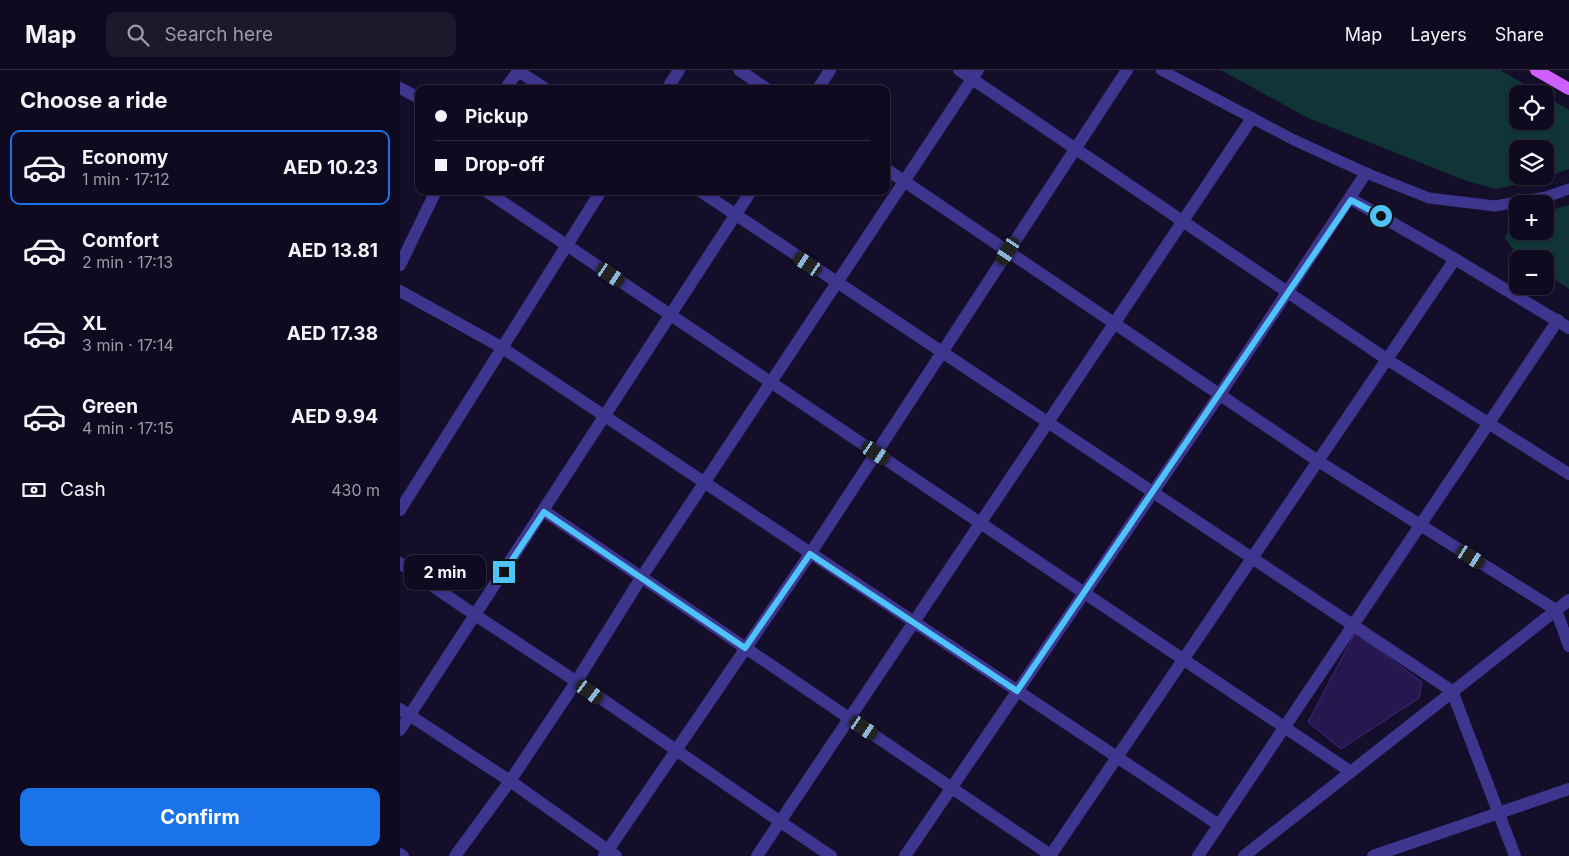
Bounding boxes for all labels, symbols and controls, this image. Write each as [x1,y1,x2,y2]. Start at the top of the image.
search box [106,12,456,57]
text: Map [25,20,76,49]
icon: search [124,21,152,49]
text: Search here [164,23,273,46]
text: Map [1345,24,1382,45]
text: Layers [1410,24,1467,45]
text: Share [1495,24,1544,45]
map controls [1509,85,1554,295]
button: locate [1509,85,1554,130]
text: Choose a ride [20,87,168,113]
text: Pickup [465,105,528,128]
button: layers [1509,140,1554,185]
icon: car [22,145,67,190]
text: Economy [82,146,168,169]
text: Drop-off [465,153,545,176]
text: AED 10.23 [283,156,378,179]
text: 1 min · 17:12 [82,169,170,189]
button: + [1509,195,1554,240]
route start [1370,205,1392,227]
icon: car [22,228,67,273]
text: Comfort [82,229,159,252]
car [993,234,1022,268]
text: AED 13.81 [288,239,378,262]
car [791,249,824,279]
button: − [1509,250,1554,295]
text: 2 min · 17:13 [82,252,173,272]
car [594,260,627,290]
icon: car [22,311,67,356]
text: XL [82,312,107,335]
text: AED 17.38 [287,322,378,345]
text: 3 min · 17:14 [82,335,174,355]
icon: car [22,394,67,439]
text: Green [82,395,138,418]
text: AED 9.94 [291,405,378,428]
text: 4 min · 17:15 [82,418,174,438]
car [859,438,892,468]
icon: cash [20,476,48,504]
text: Cash [60,478,106,501]
text: 430 m [331,480,380,500]
car [1454,543,1487,571]
callout: 2 min [404,554,486,590]
route end [493,561,515,583]
text: 2 min [424,562,466,582]
car [573,677,606,707]
car [847,713,880,743]
button: Confirm [20,788,380,846]

